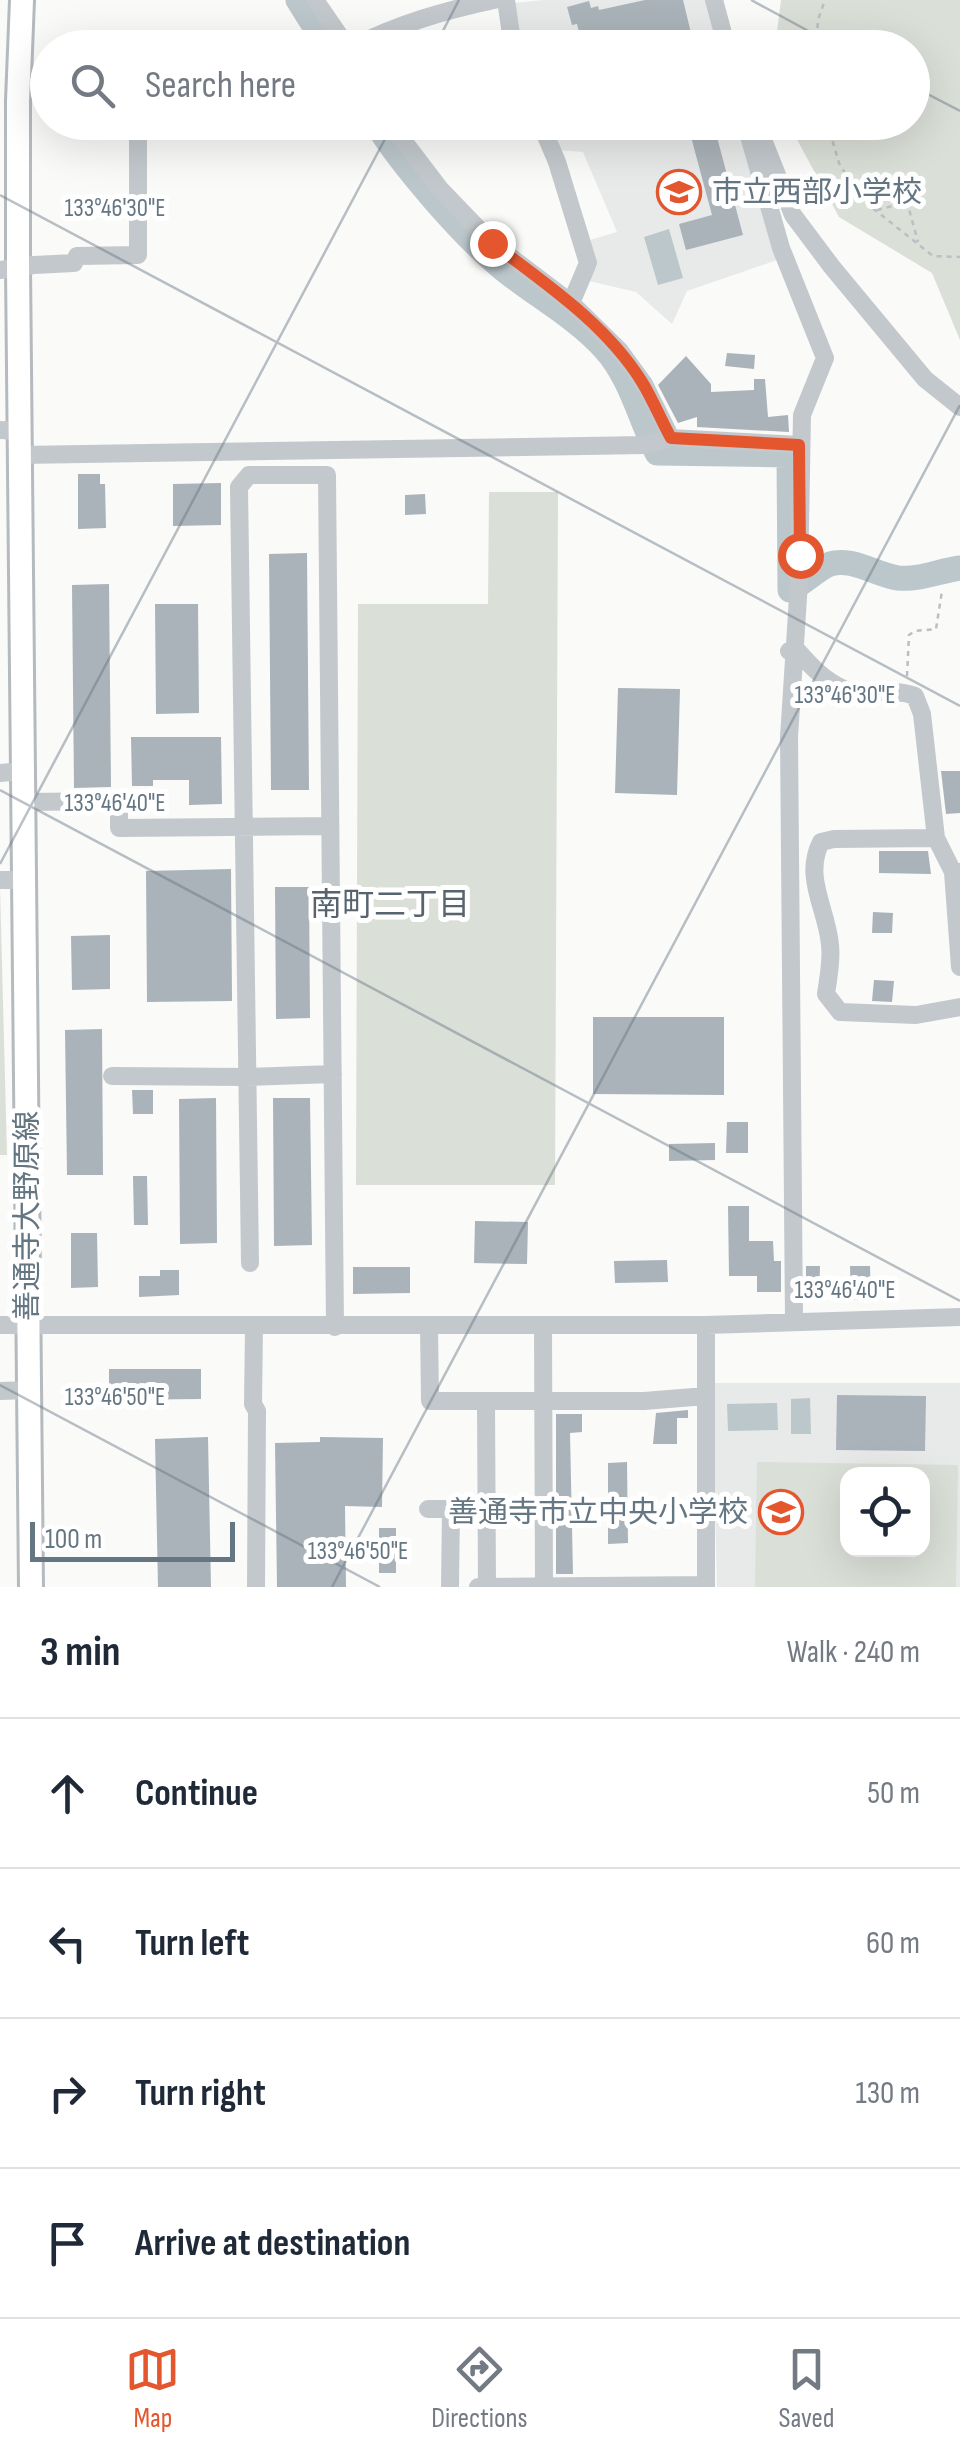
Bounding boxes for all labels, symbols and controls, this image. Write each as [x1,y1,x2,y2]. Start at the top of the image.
search box [30,30,930,140]
icon: search [65,58,120,113]
text: Search here [145,63,296,108]
school or university icon: 市立西部小学校 [656,169,702,215]
place label: 市立西部小学校 [712,175,922,211]
text: 133°46'30"E [64,193,166,224]
route end [470,221,516,267]
route start [778,533,824,579]
text: 133°46'30"E [794,680,896,711]
text: 133°46'40"E [64,788,166,819]
district label: 南町二丁目 [310,886,470,925]
street label: 善通寺大野原線 [10,1111,46,1321]
text: 133°46'40"E [794,1275,896,1306]
text: 133°46'50"E [65,1382,165,1413]
map controls [840,1467,930,1557]
button: locate [840,1467,930,1557]
school or university icon: 善通寺市立中央小学校 [758,1489,804,1535]
place label: 善通寺市立中央小学校 [448,1495,748,1531]
scale bar [30,1517,235,1562]
text: 100 m [45,1523,102,1556]
text: 133°46'50"E [308,1536,408,1567]
text: 3 min [40,1627,120,1678]
text: Walk · 240 m [787,1633,920,1672]
icon: ahead [40,1766,95,1821]
text: Continue [135,1771,258,1816]
text: 50 m [867,1774,920,1813]
icon: left [40,1916,95,1971]
text: Turn left [135,1921,249,1966]
text: 60 m [866,1924,920,1963]
icon: right [40,2066,95,2121]
text: Turn right [135,2071,266,2116]
text: 130 m [855,2074,920,2113]
icon: arrive [40,2216,95,2271]
text: Arrive at destination [135,2221,410,2266]
tab: Map [125,2342,180,2435]
tab: Directions [431,2342,528,2435]
tab: Saved [778,2342,835,2435]

